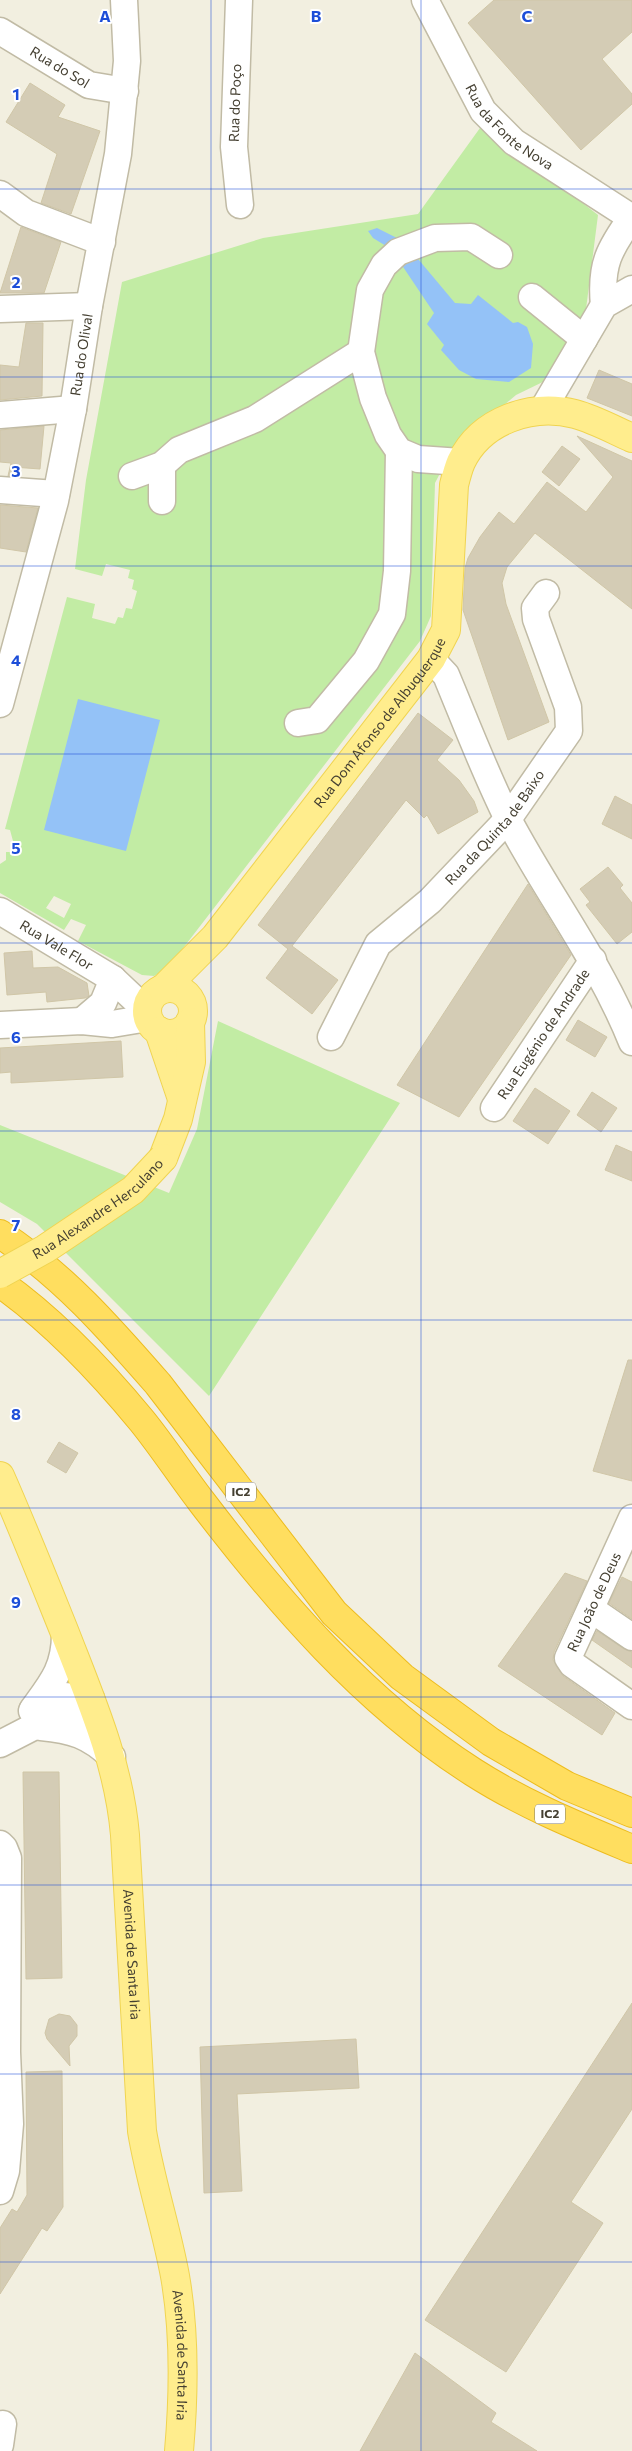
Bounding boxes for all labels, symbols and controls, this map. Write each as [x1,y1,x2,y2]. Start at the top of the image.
text: A [99,6,111,25]
text: B [311,6,322,25]
text: C [522,6,533,25]
street label: Rua do Sol [27,42,93,91]
street label: Rua do Poço [225,63,244,142]
street label: Rua da Fonte Nova [462,81,557,173]
text: 1 [12,84,20,103]
text: 2 [11,272,21,291]
street label: Rua do Olival [66,312,96,397]
text: 3 [11,461,21,480]
street label: Rua Dom Afonso de Albuquerque [310,635,449,811]
text: 4 [11,650,21,669]
street label: Rua da Quinta de Baixo [441,766,548,888]
text: 5 [11,838,21,857]
street label: Rua Vale Flor [17,916,97,973]
street label: Rua Eugénio de Andrade [493,965,593,1102]
text: 6 [11,1027,21,1046]
street label: Rua Alexandre Herculano [29,1154,166,1262]
text: 7 [12,1215,21,1234]
text: 8 [11,1404,21,1423]
road number: IC2 [226,1482,256,1501]
street label: Rua João de Deus [563,1549,624,1654]
text: 9 [11,1592,21,1611]
road number: IC2 [535,1805,565,1824]
street label: Avenida de Santa Iria [120,1888,145,2020]
street label: Avenida de Santa Iria [169,2288,192,2421]

